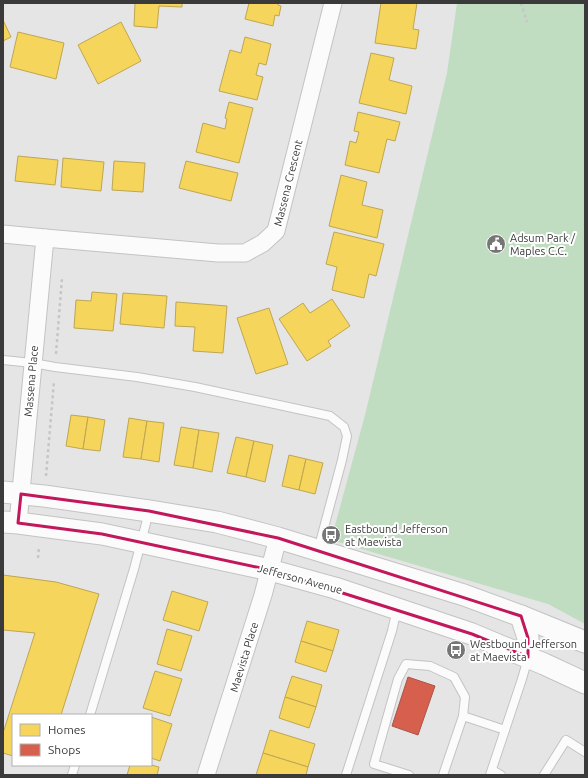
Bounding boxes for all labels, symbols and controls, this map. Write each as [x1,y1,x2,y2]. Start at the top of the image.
street label: Massena Crescent [271,138,305,228]
place label: Adsum Park / Maples C.C. [510,232,576,257]
public building icon: Adsum Park / Maples C.C. [485,233,507,255]
street label: Massena Place [22,345,40,417]
place label: Eastbound Jefferson at Maevista [345,523,448,548]
bus stop icon: Eastbound Jefferson at Maevista [320,524,342,546]
street label: Jefferson Avenue [256,562,344,596]
street label: Maevista Place [228,620,260,694]
place label: Westbound Jefferson at Maevista [470,638,577,663]
bus stop icon: Westbound Jefferson at Maevista [445,639,467,661]
legend [12,714,152,766]
text: Homes [48,723,86,736]
text: Shops [48,743,80,756]

